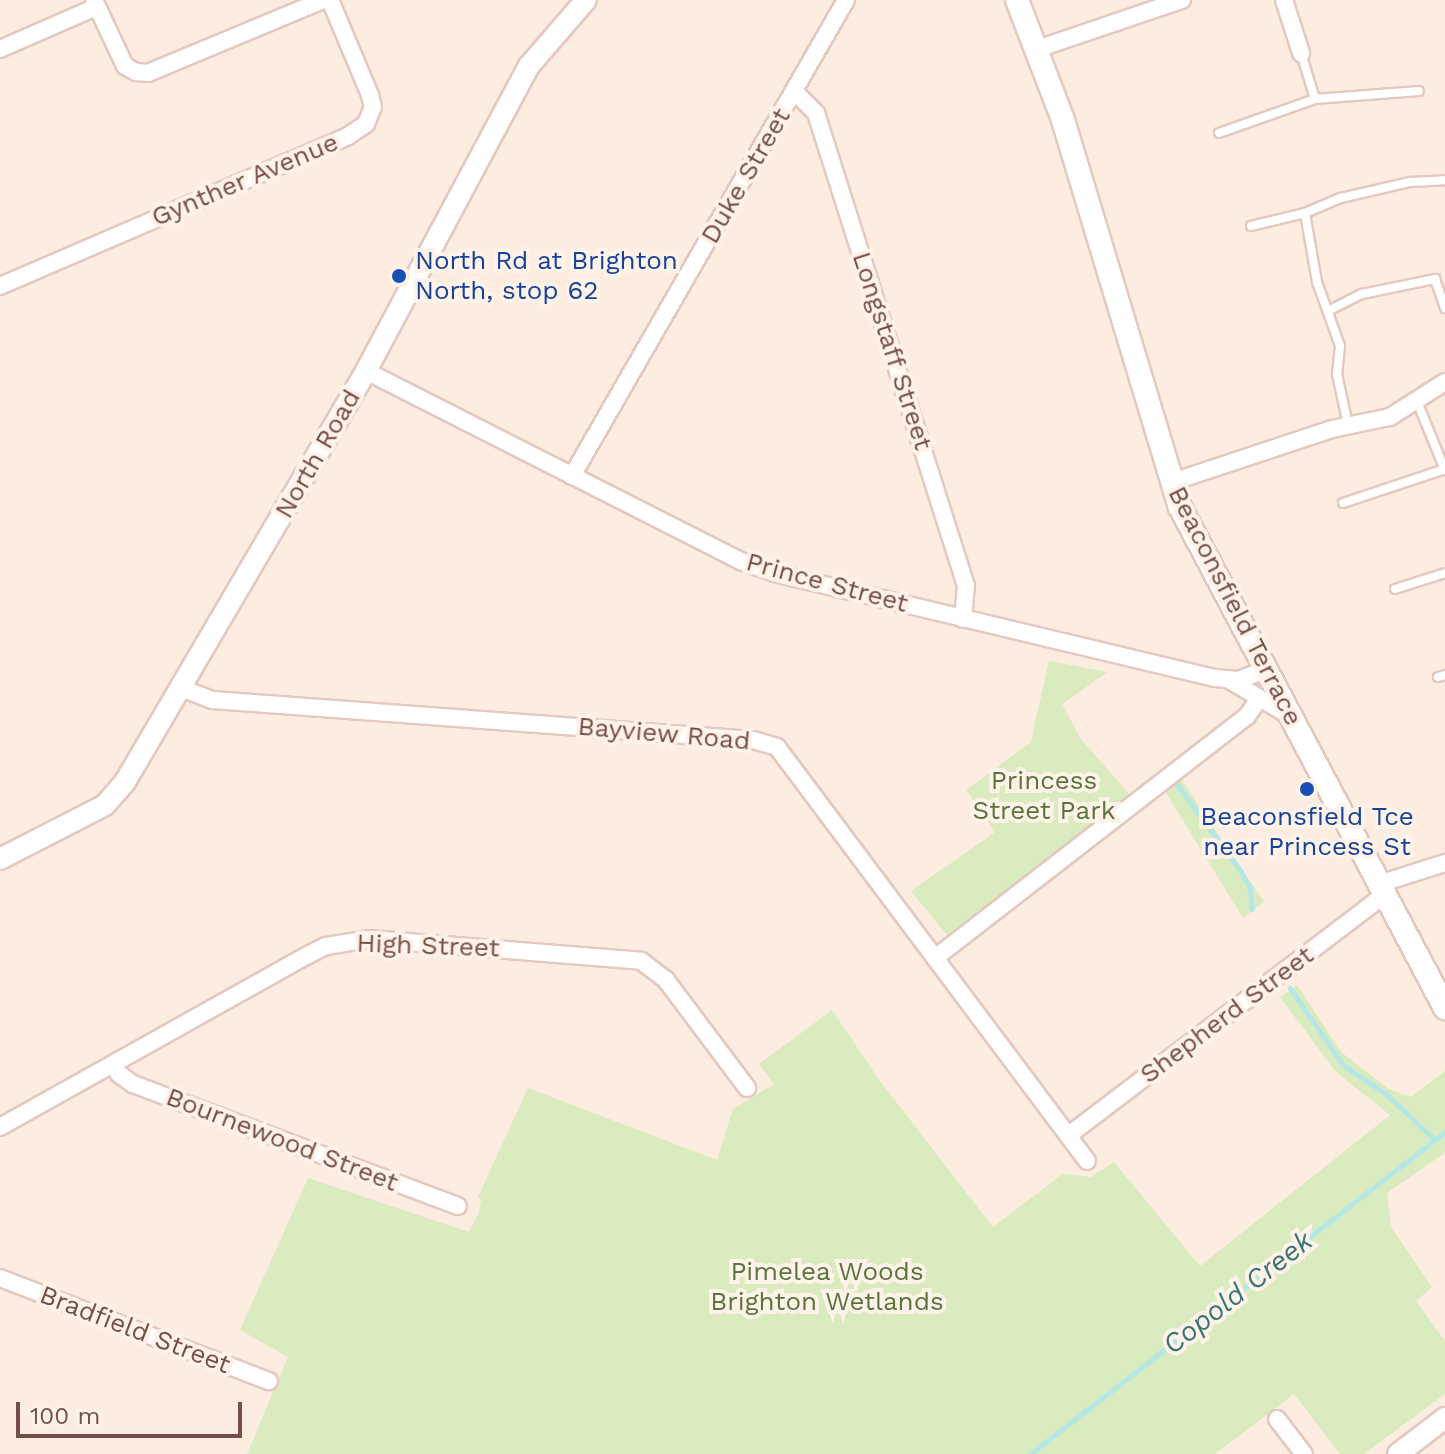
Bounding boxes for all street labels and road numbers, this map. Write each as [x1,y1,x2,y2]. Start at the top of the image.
street label: Duke Street [695,103,797,249]
street label: Gynther Avenue [146,126,344,234]
street label: Longstaff Street [845,248,939,454]
street label: North Road [269,384,367,524]
street label: Beaconsfield Terrace [1161,481,1309,731]
street label: Prince Street [743,546,911,620]
street label: Bayview Road [576,711,752,757]
street label: High Street [356,928,500,964]
street label: Shepherd Street [1134,940,1320,1090]
street label: Bournewood Street [162,1081,402,1199]
street label: Bradfield Street [35,1279,235,1381]

